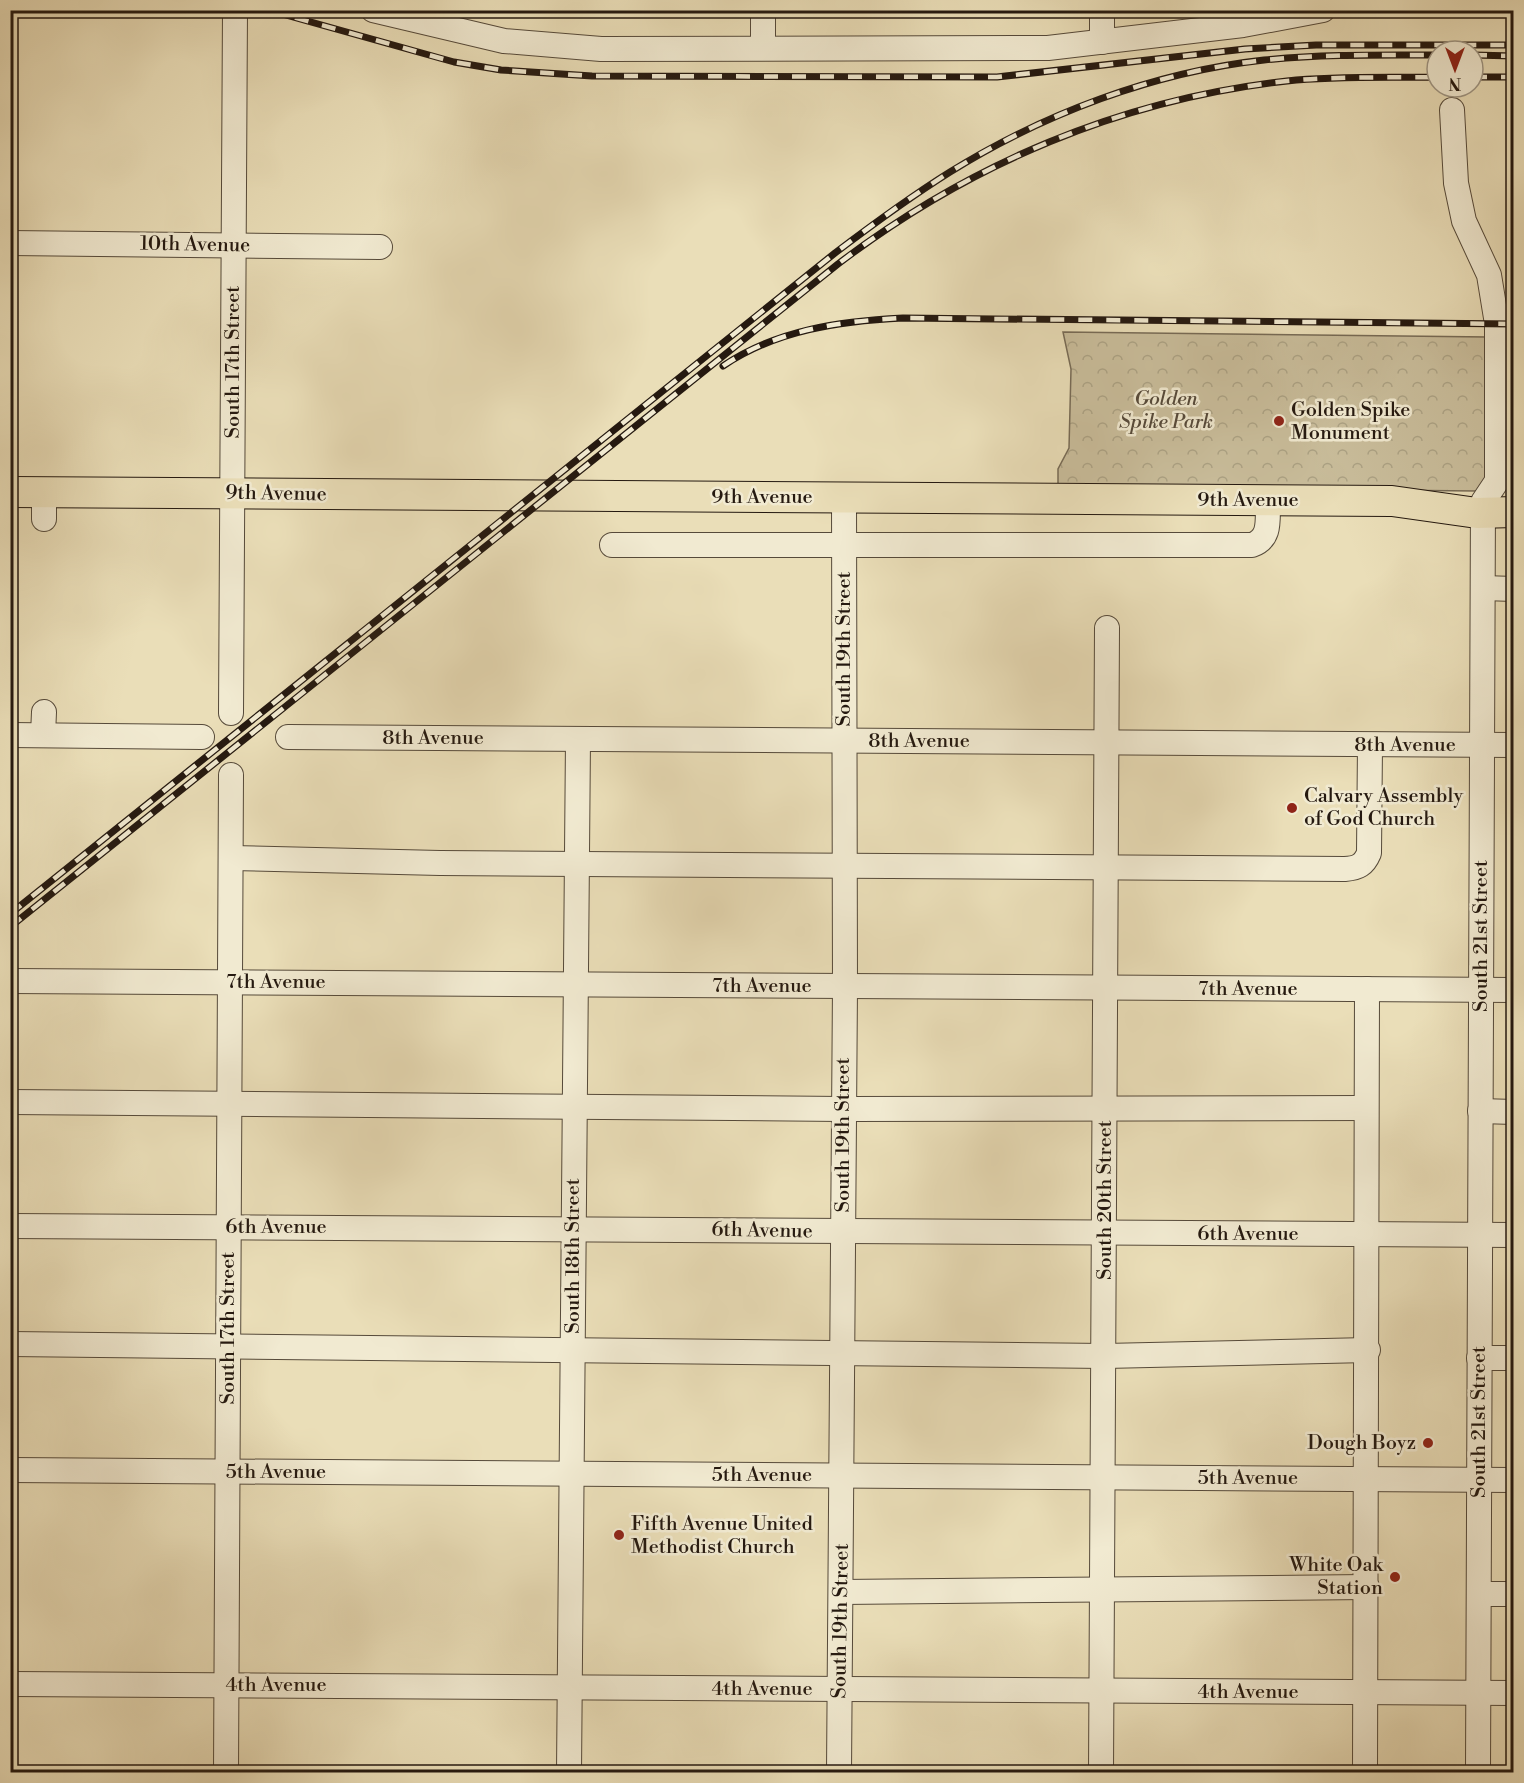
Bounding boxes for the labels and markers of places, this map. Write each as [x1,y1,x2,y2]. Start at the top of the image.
place label: Golden Spike Monument [1291,398,1410,446]
marker: Golden Spike Monument [1272,414,1286,428]
place label: Calvary Assembly of God Church [1304,784,1463,832]
marker: Calvary Assembly of God Church [1285,801,1299,815]
place label: Dough Boyz [1307,1431,1416,1456]
marker: Dough Boyz [1421,1436,1435,1450]
place label: Fifth Avenue United Methodist Church [631,1512,813,1560]
marker: Fifth Avenue United Methodist Church [612,1528,626,1542]
place label: White Oak Station [1288,1553,1385,1601]
marker: White Oak Station [1388,1570,1402,1584]

